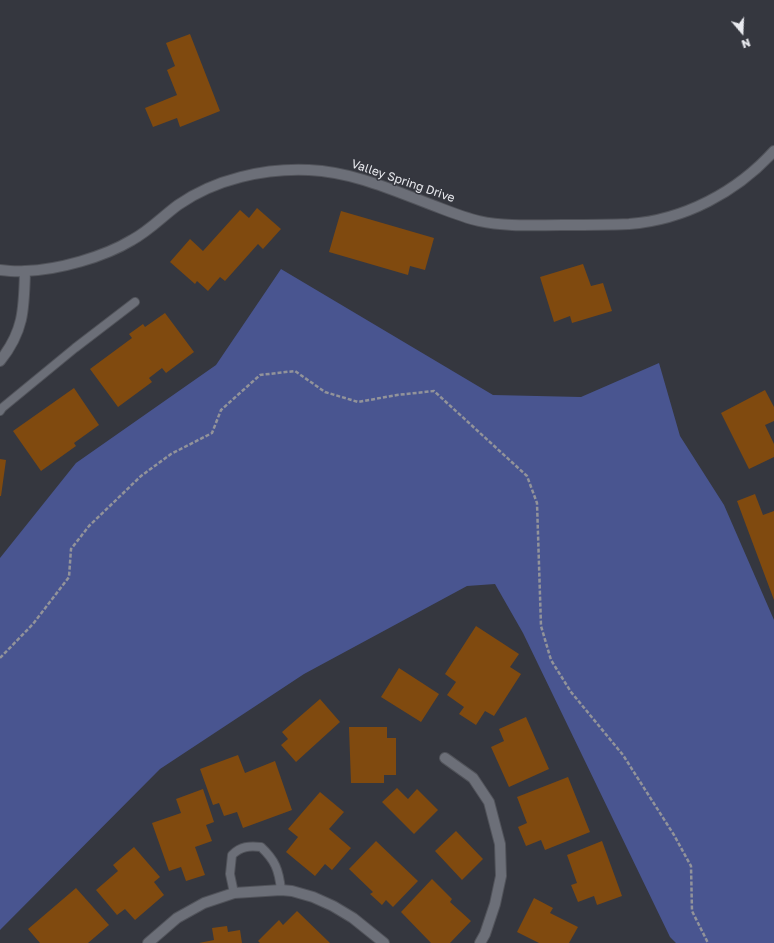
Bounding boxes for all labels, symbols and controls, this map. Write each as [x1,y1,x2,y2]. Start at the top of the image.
north arrow [722,12,762,52]
text: N [740,36,752,51]
street label: Valley Spring Drive [349,157,457,205]

